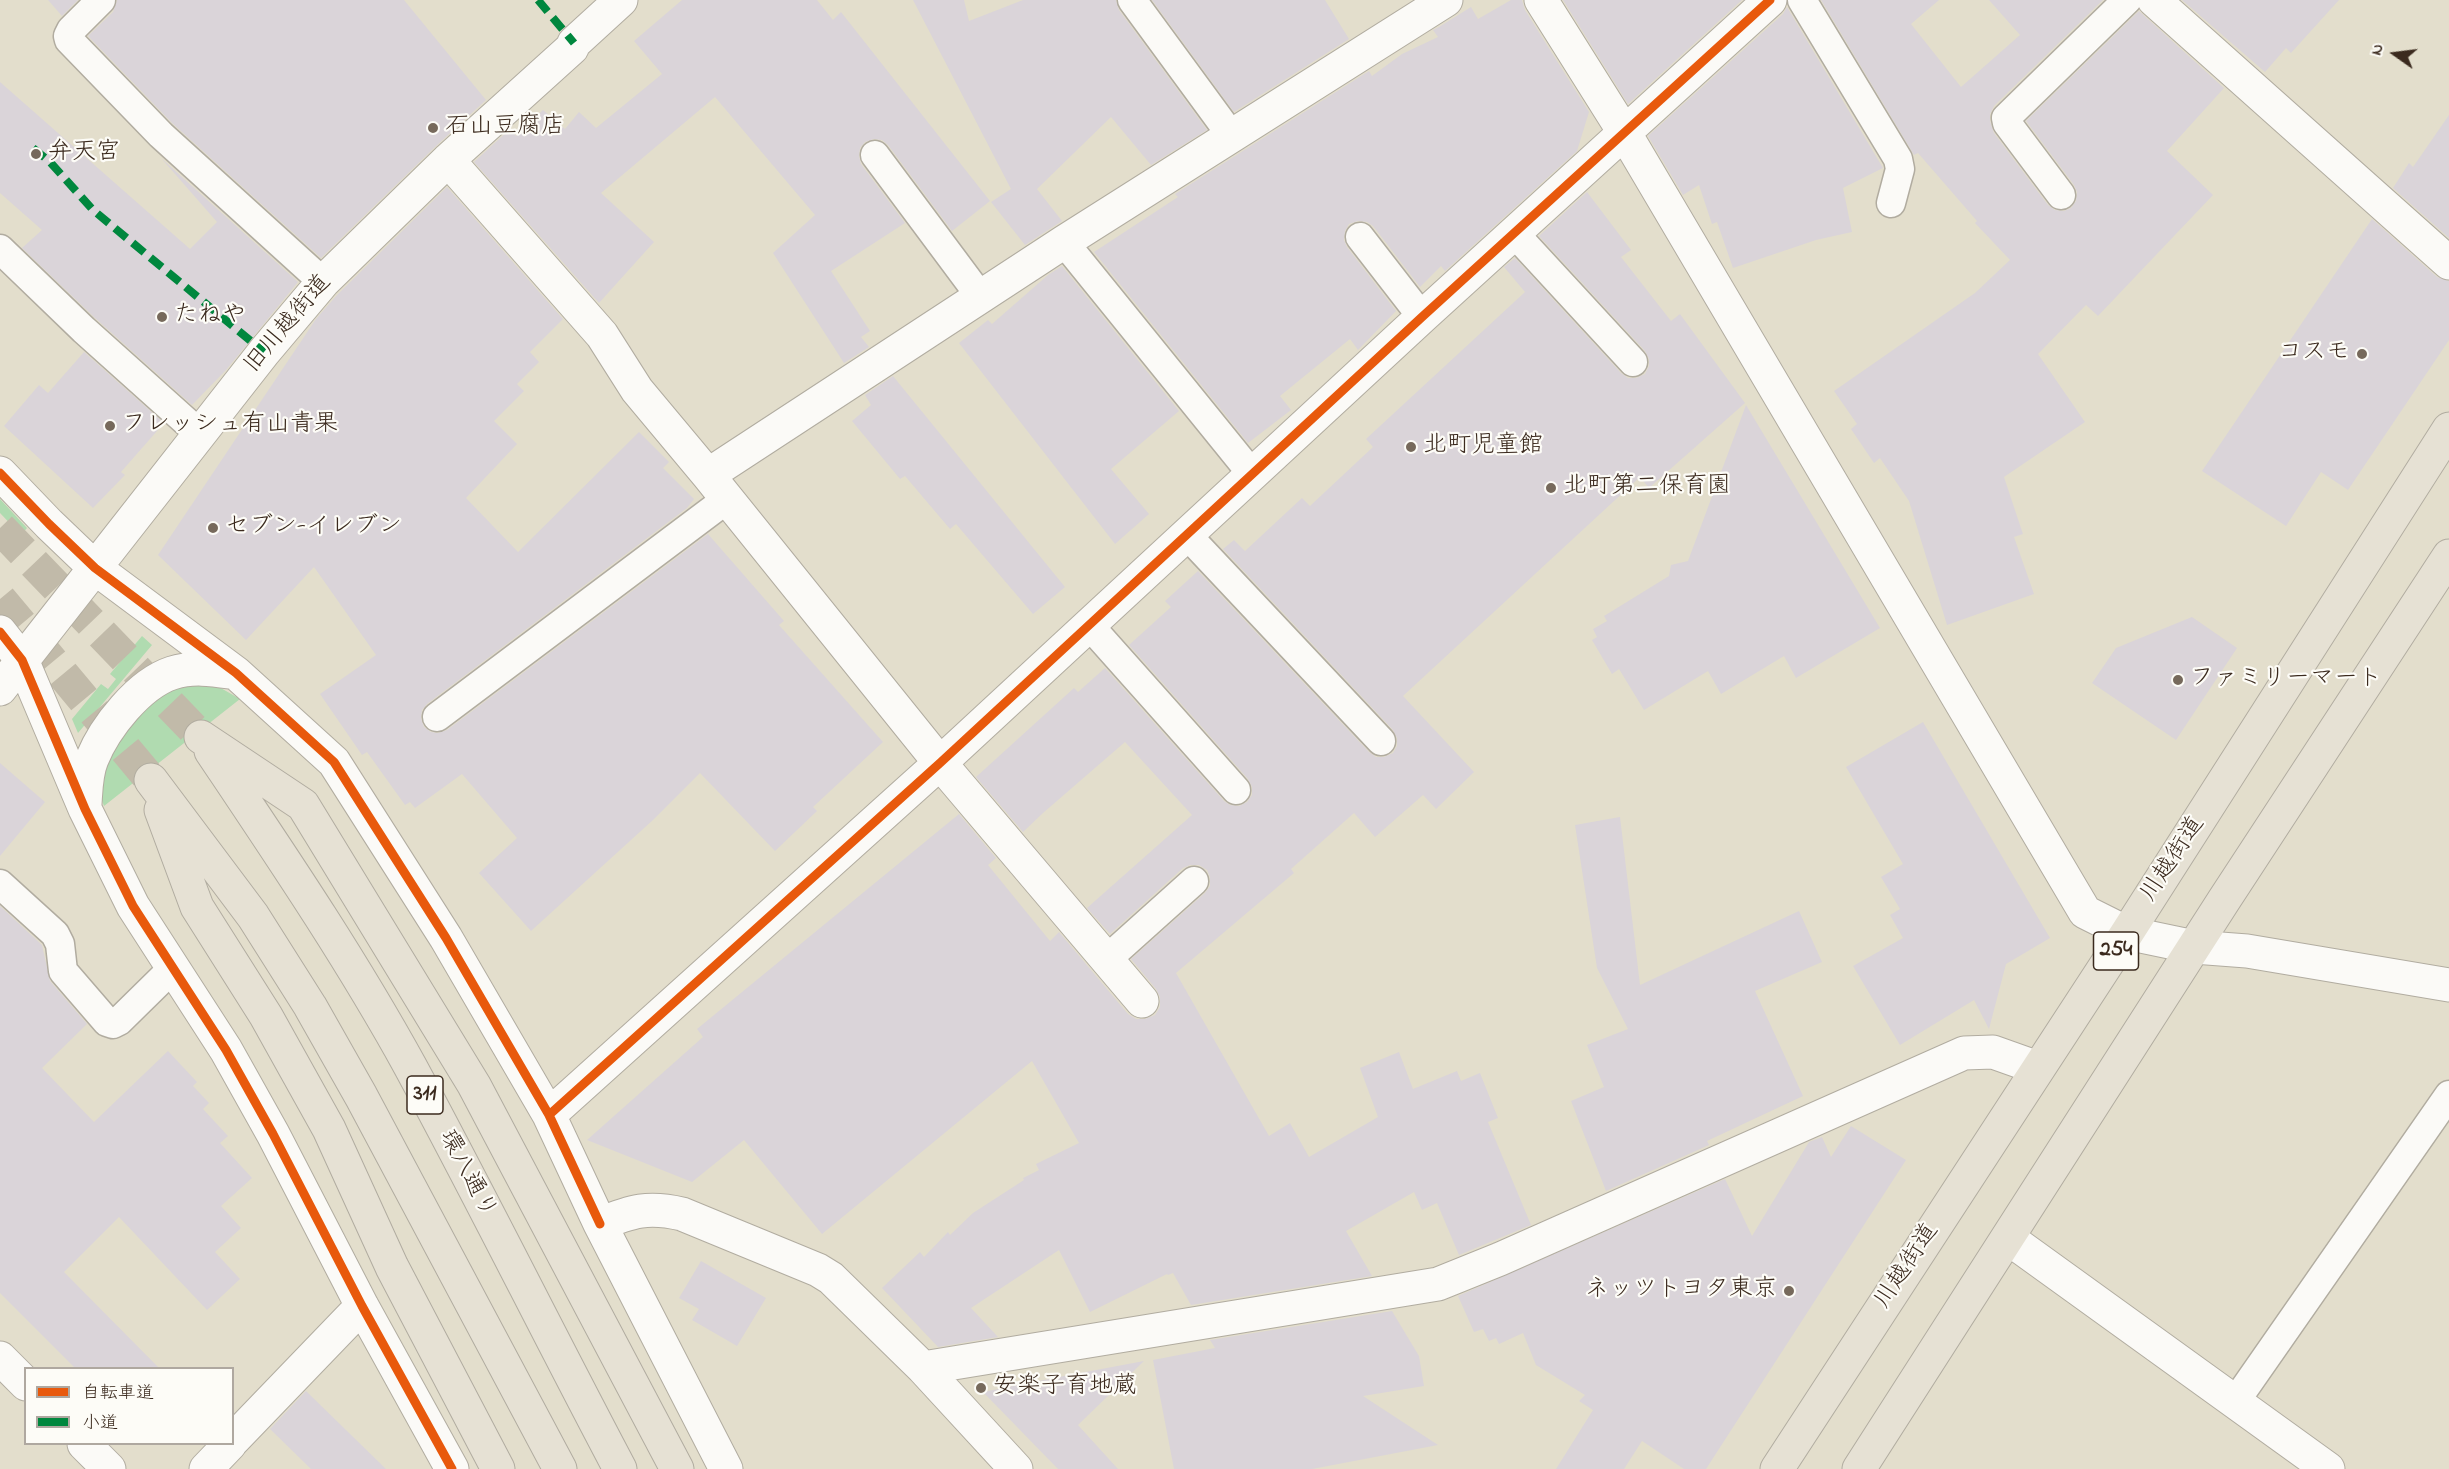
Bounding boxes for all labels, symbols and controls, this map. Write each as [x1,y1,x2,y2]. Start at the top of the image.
north arrow [2365,24,2425,84]
text: N [2365,41,2390,58]
place label: 石山豆腐店 [445,114,565,142]
marker: 石山豆腐店 [426,121,440,135]
place label: 弁天宮 [48,140,120,168]
marker: 弁天宮 [29,147,43,161]
street label: 旧川越街道 [239,270,339,380]
place label: たねや [174,303,246,331]
marker: たねや [155,310,169,324]
place label: コスモ [2278,340,2350,368]
marker: コスモ [2355,347,2369,361]
place label: フレッシュ有山青果 [122,412,338,440]
marker: フレッシュ有山青果 [103,419,117,433]
place label: 北町児童館 [1423,433,1543,461]
marker: 北町児童館 [1404,440,1418,454]
place label: 北町第二保育園 [1563,474,1731,502]
marker: 北町第二保育園 [1544,481,1558,495]
place label: セブン-イレブン [225,514,402,542]
marker: セブン-イレブン [206,521,220,535]
place label: ファミリーマート [2190,666,2382,694]
marker: ファミリーマート [2171,673,2185,687]
street label: 川越街道 [2136,812,2212,908]
road number: 254 [2094,932,2138,970]
road number: 311 [407,1076,443,1114]
street label: 環八通り [431,1126,501,1224]
street label: 川越街道 [1870,1219,1946,1315]
place label: ネッツトヨタ東京 [1585,1277,1777,1305]
marker: ネッツトヨタ東京 [1782,1284,1796,1298]
legend [24,1367,234,1445]
place label: 安楽子育地蔵 [993,1374,1137,1402]
text: 自転車道 [82,1381,154,1407]
marker: 安楽子育地蔵 [974,1381,988,1395]
text: 小道 [82,1411,118,1437]

